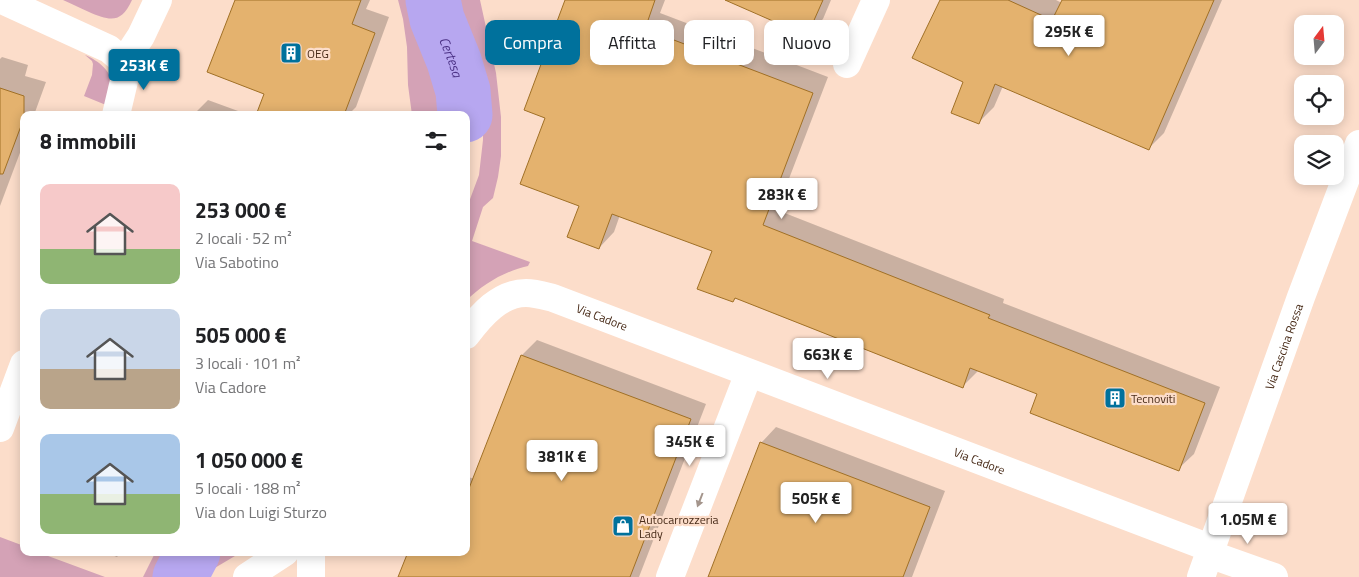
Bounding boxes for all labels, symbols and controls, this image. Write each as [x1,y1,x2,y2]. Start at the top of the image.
pin: 295K € [1028,15,1110,57]
north arrow [1294,15,1344,65]
map controls [1294,15,1344,185]
text: 295K € [1045,19,1093,43]
chip: Compra [485,20,580,65]
chip: Affitta [590,20,674,65]
chip: Filtri [684,20,754,65]
chip: Nuovo [764,20,849,65]
water label: Certesa [435,33,469,80]
building icon: OEG [279,41,303,65]
place label: OEG [307,44,329,63]
pin: 253K € [103,48,185,91]
text: 253K € [120,53,168,77]
button: locate [1294,75,1344,125]
text: 8 immobili [40,125,136,157]
icon: filters [422,127,450,155]
button: layers [1294,135,1344,185]
pin: 283K € [741,178,823,220]
text: 283K € [758,182,806,206]
text: 253 000 € [195,194,287,226]
icon: home [80,204,140,264]
text: 2 locali · 52 m² [195,226,292,250]
text: Via Sabotino [195,250,279,274]
street label: Via Cadore [574,298,631,335]
street label: Via Cascina Rossa [1259,301,1308,392]
text: 505 000 € [195,319,287,351]
icon: home [80,329,140,389]
pin: 663K € [787,338,869,380]
text: 663K € [804,342,852,366]
text: 3 locali · 101 m² [195,351,301,375]
text: Via Cadore [195,375,266,399]
building icon: Tecnoviti [1103,386,1127,410]
place label: Tecnoviti [1131,389,1175,408]
pin: 345K € [649,424,731,467]
text: 345K € [666,429,714,453]
pin: 381K € [521,440,603,482]
street label: Via Cadore [951,442,1008,479]
text: 1 050 000 € [195,444,303,476]
text: 381K € [538,444,586,468]
icon: home [80,454,140,514]
text: 5 locali · 188 m² [195,476,301,500]
pin: 505K € [775,482,857,524]
text: 505K € [792,486,840,510]
one-way arrow [696,493,704,508]
text: Via don Luigi Sturzo [195,500,327,524]
pin: 1.05M € [1202,502,1294,545]
text: 1.05M € [1219,507,1277,531]
place label: Autocarrozzeria Lady [639,510,719,543]
shop icon: Autocarrozzeria Lady [611,514,635,538]

